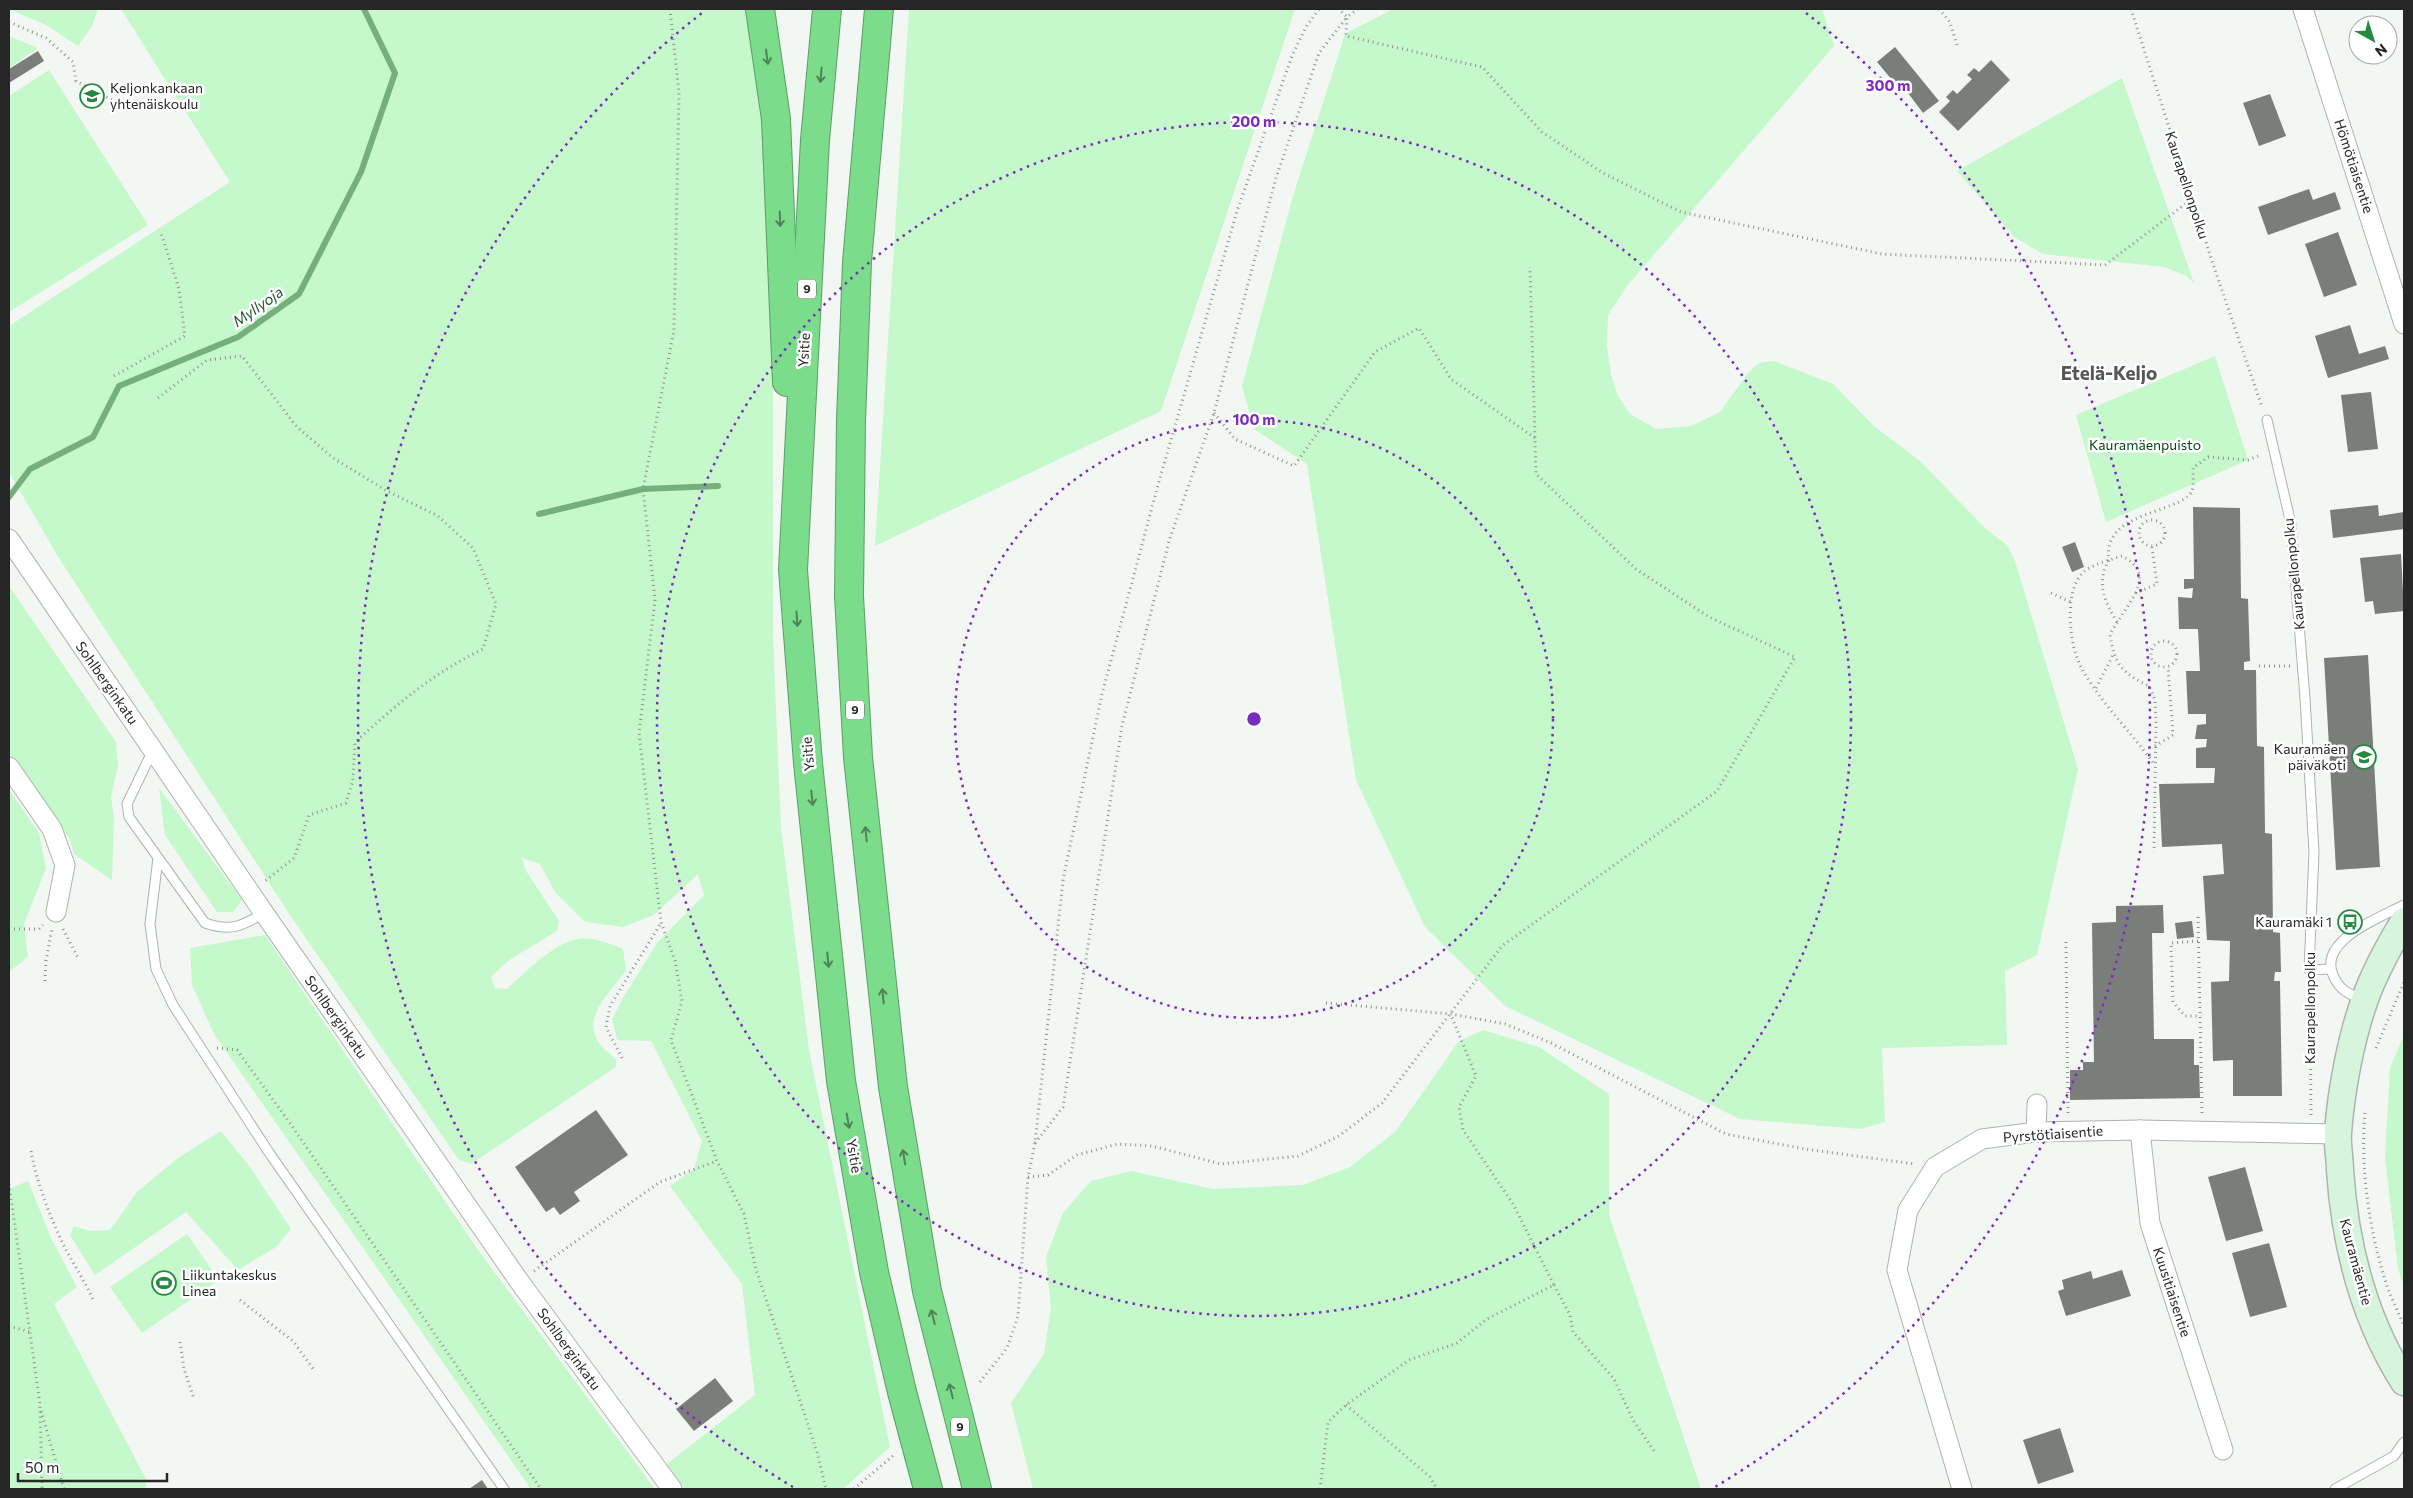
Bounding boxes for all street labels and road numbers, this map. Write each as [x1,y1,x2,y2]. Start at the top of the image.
street label: Hömötiaisentie [2331,117,2378,215]
street label: Kaurapellonpolku [2162,129,2213,241]
road number: 9 [798,280,816,298]
street label: Ysitie [794,332,813,368]
street label: Kaurapellonpolku [2279,517,2308,631]
street label: Sohlberginkatu [73,638,142,727]
road number: 9 [846,700,864,720]
street label: Ysitie [798,736,817,772]
street label: Kaurapellonpolku [2301,952,2318,1064]
street label: Sohlberginkatu [302,972,371,1061]
street label: Pyrstötiaisentie [2002,1122,2104,1145]
street label: Ysitie [843,1137,866,1174]
street label: Kauramäentie [2337,1217,2376,1307]
street label: Kuusitiaisentie [2150,1245,2195,1339]
street label: Sohlberginkatu [534,1304,605,1393]
road number: 9 [951,1418,969,1436]

